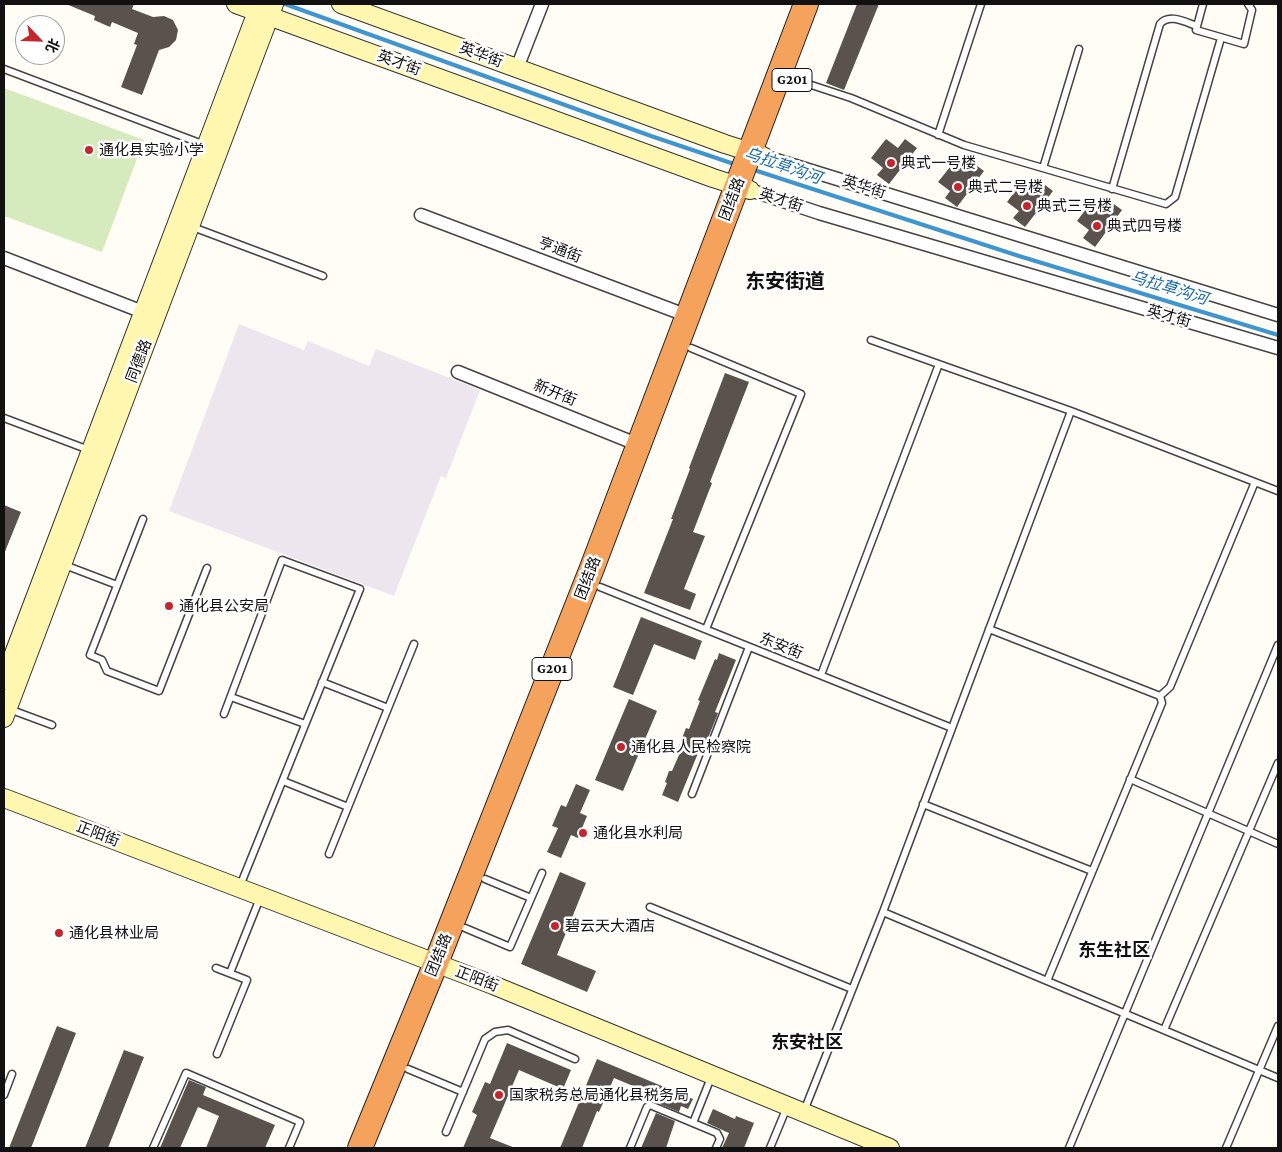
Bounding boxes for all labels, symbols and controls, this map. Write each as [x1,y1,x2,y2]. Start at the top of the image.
north arrow [15,15,65,65]
text: 北 [43,36,63,55]
street label: 英华街 [457,39,505,71]
street label: 英才街 [375,47,423,79]
road number: G201 [772,68,812,92]
place label: 通化县实验小学 [99,141,204,159]
marker: 通化县实验小学 [83,144,95,156]
water label: 乌拉草沟河 [742,144,824,188]
place label: 典式一号楼 [901,154,976,172]
marker: 典式一号楼 [885,157,897,169]
street label: 英华街 [840,172,888,202]
street label: 团结路 [716,175,748,223]
place label: 典式二号楼 [968,178,1043,196]
marker: 典式二号楼 [952,181,964,193]
street label: 英才街 [757,184,805,216]
place label: 典式三号楼 [1037,197,1112,215]
marker: 典式三号楼 [1021,200,1033,212]
place label: 典式四号楼 [1107,217,1182,235]
marker: 典式四号楼 [1091,220,1103,232]
street label: 亨通街 [536,234,584,266]
water label: 乌拉草沟河 [1128,267,1210,309]
district label: 东安街道 [745,270,825,294]
street label: 英才街 [1145,301,1193,331]
street label: 同德路 [123,337,155,385]
street label: 新开街 [531,376,579,410]
street label: 团结路 [572,554,604,602]
place label: 通化县公安局 [179,597,269,615]
marker: 通化县公安局 [163,600,175,612]
street label: 东安街 [757,629,805,663]
road number: G201 [532,658,572,681]
place label: 通化县人民检察院 [631,738,751,756]
marker: 通化县人民检察院 [615,741,627,753]
street label: 正阳街 [74,818,122,850]
place label: 通化县水利局 [593,824,683,842]
marker: 通化县水利局 [577,827,589,839]
place label: 碧云天大酒店 [565,917,655,935]
marker: 碧云天大酒店 [549,920,561,932]
place label: 通化县林业局 [69,924,159,942]
marker: 通化县林业局 [53,927,65,939]
street label: 团结路 [422,931,456,979]
district label: 东生社区 [1078,939,1150,961]
street label: 正阳街 [453,963,501,995]
district label: 东安社区 [771,1031,843,1053]
place label: 国家税务总局通化县税务局 [509,1086,689,1104]
marker: 国家税务总局通化县税务局 [493,1089,505,1101]

